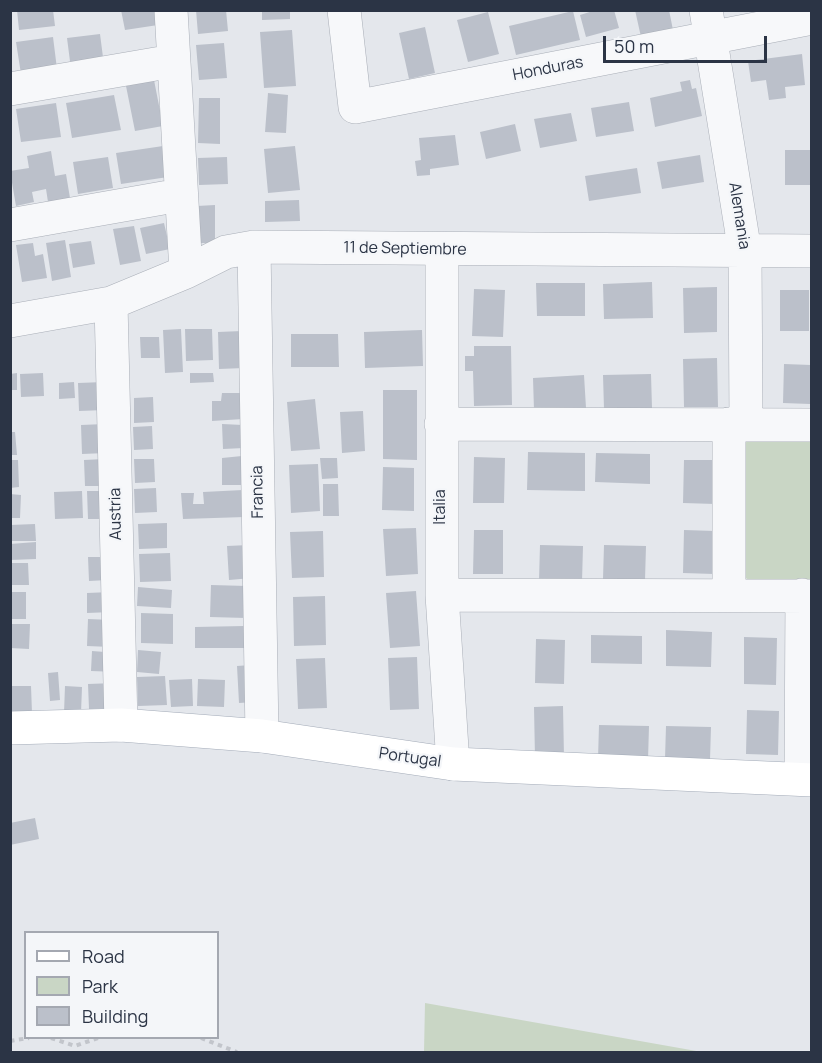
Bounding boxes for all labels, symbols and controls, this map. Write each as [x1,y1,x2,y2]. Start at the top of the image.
scale bar [606,24,770,62]
text: 50 m [614,34,654,58]
street label: Honduras [511,53,585,85]
street label: Alemania [724,181,754,251]
street label: 11 de Septiembre [343,238,467,260]
street label: Francia [248,465,268,519]
street label: Austria [106,487,126,541]
street label: Italia [431,489,451,525]
street label: Portugal [378,744,442,772]
legend [24,931,219,1039]
text: Road [82,944,125,968]
text: Park [82,974,118,998]
text: Building [82,1004,148,1028]

